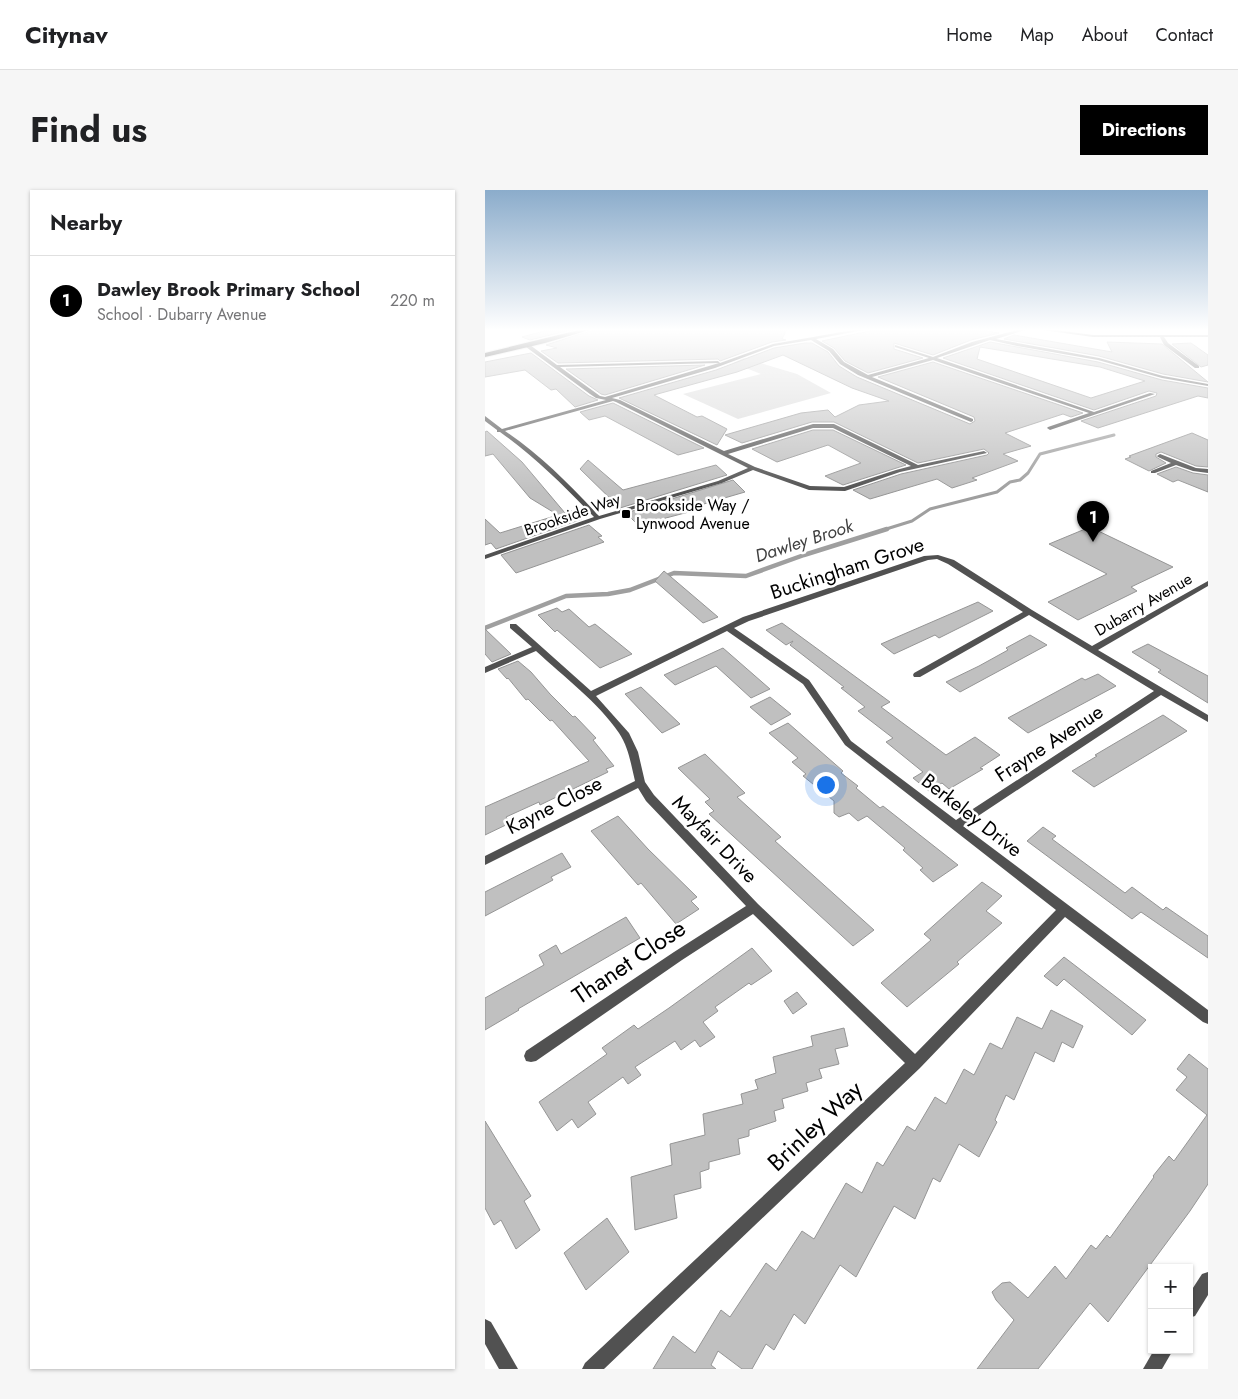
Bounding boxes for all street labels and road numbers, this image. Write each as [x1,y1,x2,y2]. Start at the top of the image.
street label: Brookside Way [521,487,624,542]
street label: Buckingham Grove [766,530,928,607]
street label: Dubarry Avenue [1090,567,1196,642]
street label: Frayne Avenue [989,698,1109,789]
street label: Berkeley Drive [915,767,1028,864]
street label: Kayne Close [501,769,607,842]
street label: Mayfair Drive [665,789,764,890]
street label: Thanet Close [565,911,693,1013]
street label: Brinley Way [759,1072,870,1179]

